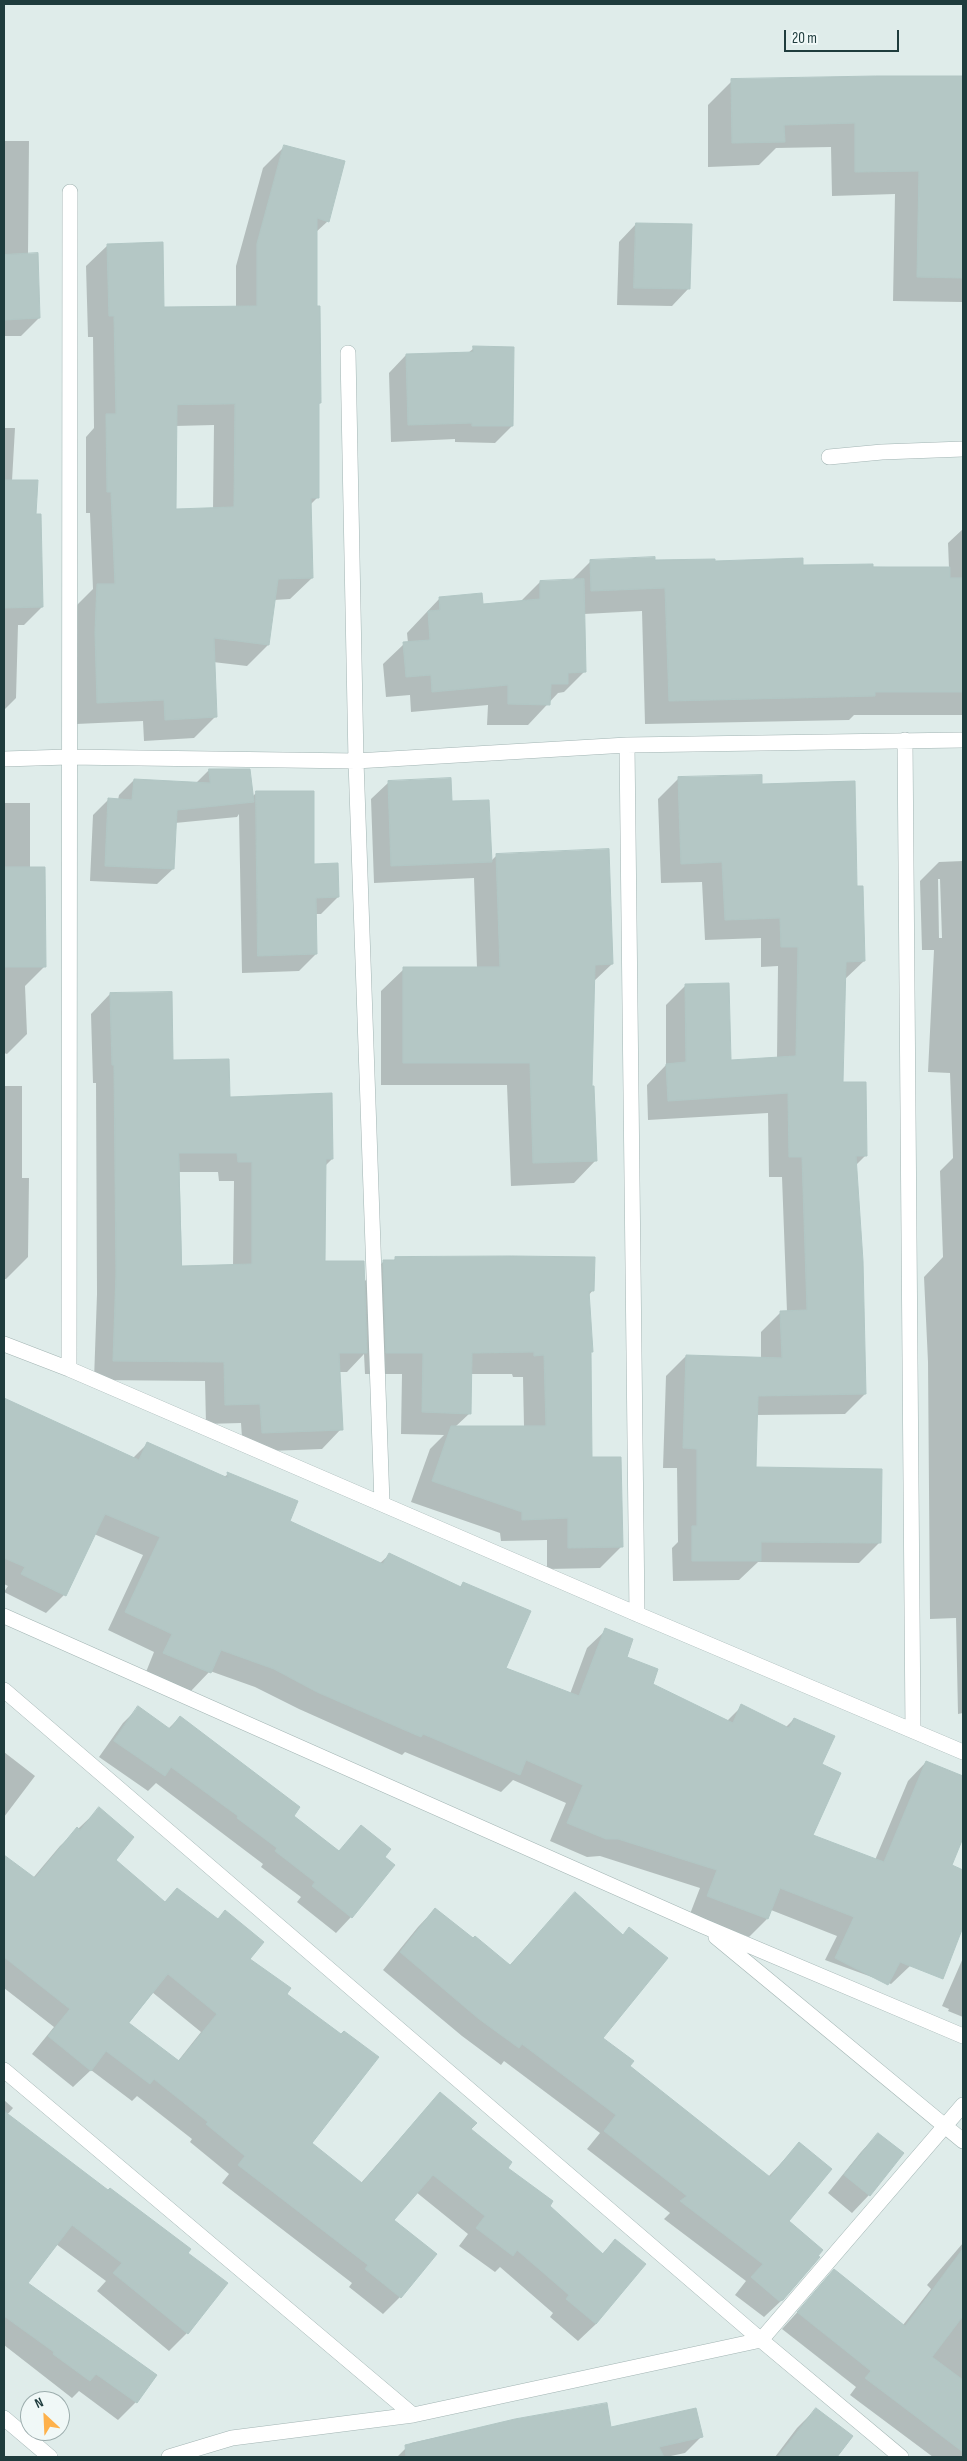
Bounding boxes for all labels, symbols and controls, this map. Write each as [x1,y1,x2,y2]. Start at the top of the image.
scale bar [787,20,902,52]
text: 20 m [792,29,817,48]
north arrow [20,2391,70,2441]
text: N [32,2394,46,2412]

